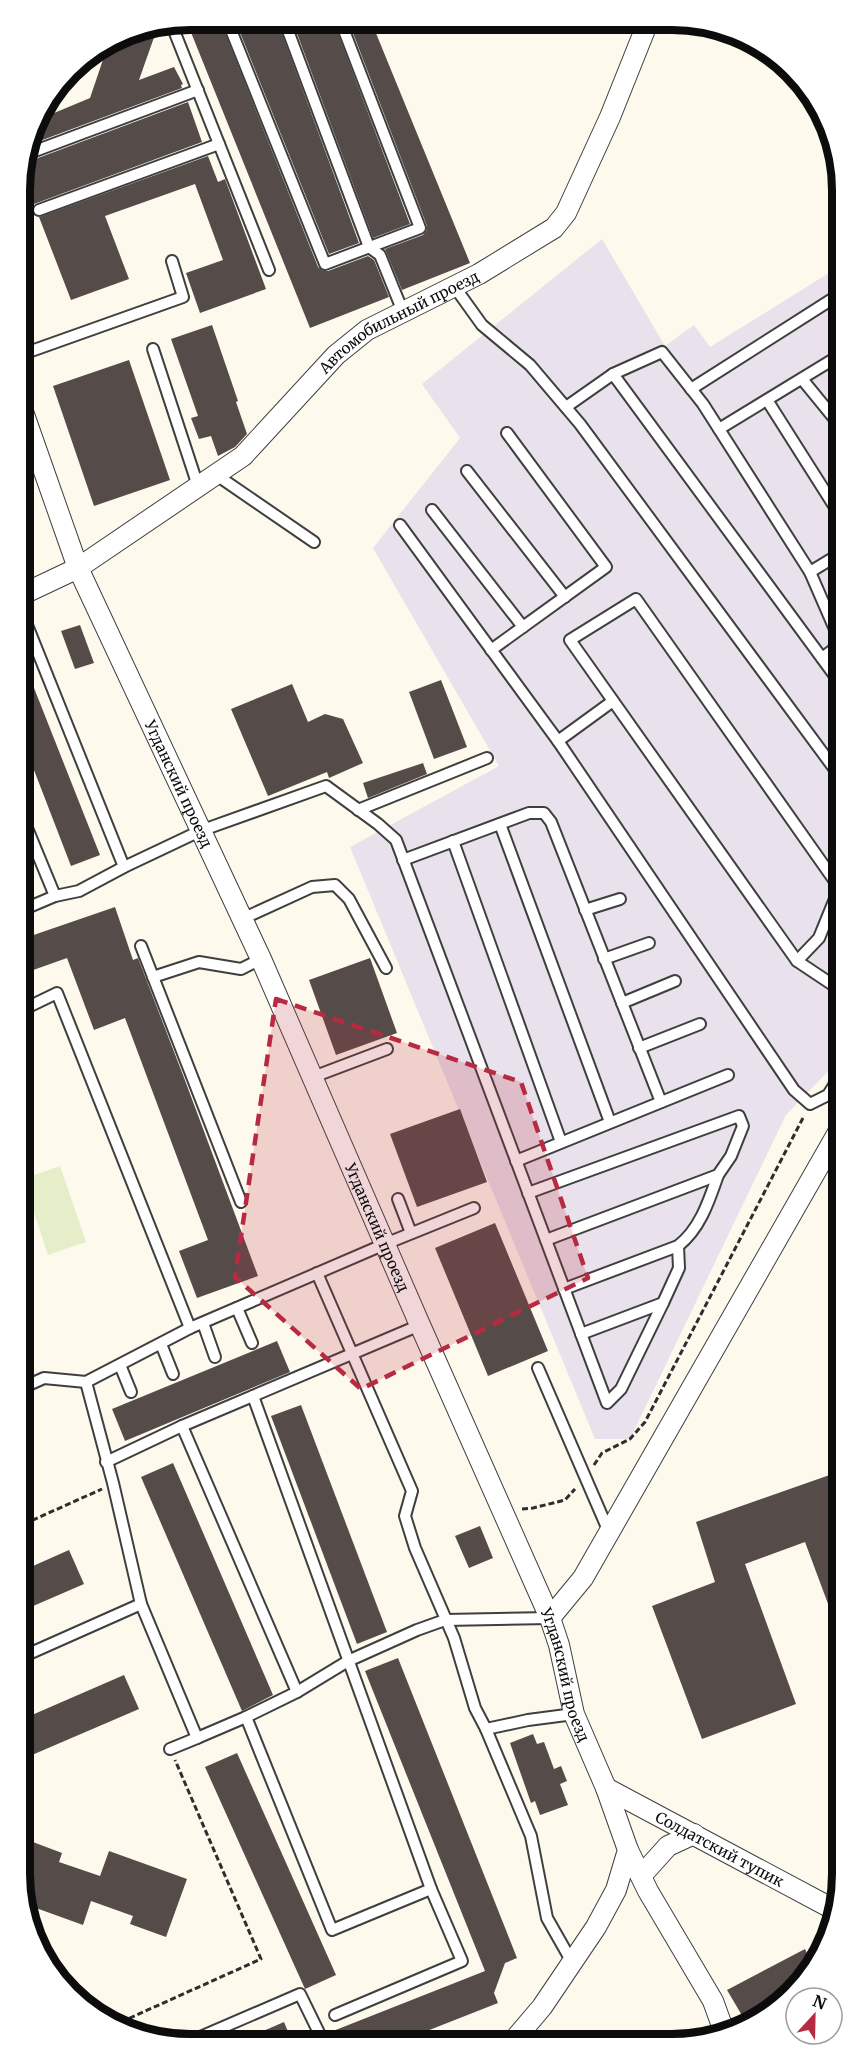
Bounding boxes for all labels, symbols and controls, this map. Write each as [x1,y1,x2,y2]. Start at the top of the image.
street label: Автомобильный проезд [314,266,482,378]
street label: Угданский проезд [141,716,217,851]
street label: Угданский проезд [341,1159,414,1295]
street label: Угданский проезд [537,1604,594,1745]
street label: Солдатский тупик [652,1807,788,1891]
north arrow [784,1986,844,2046]
text: N [810,1990,830,2014]

